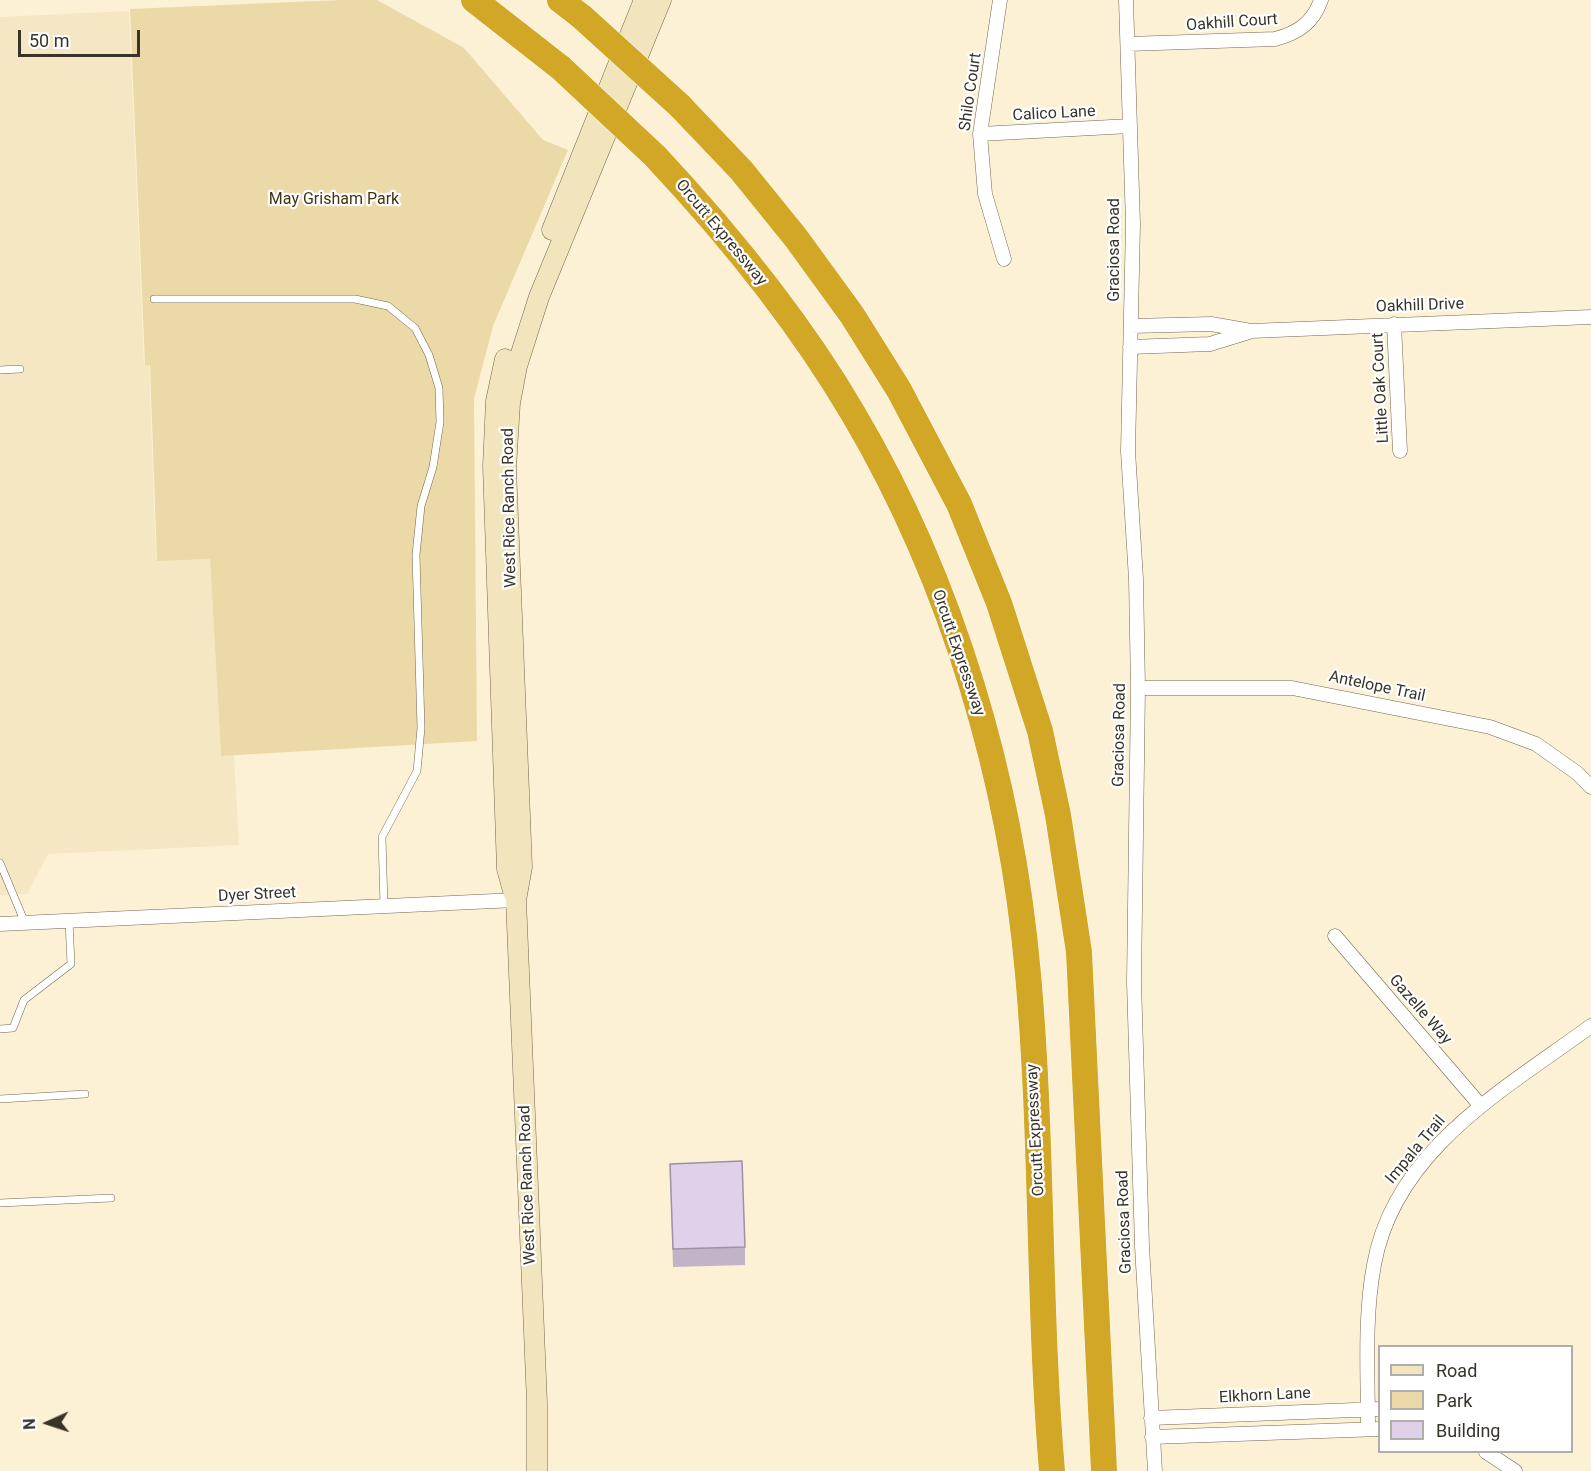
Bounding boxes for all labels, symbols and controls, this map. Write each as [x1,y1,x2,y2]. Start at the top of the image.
street label: Oakhill Court [1186,10,1278,36]
scale bar [21,18,142,56]
text: 50 m [29,30,69,51]
street label: Shilo Court [956,52,986,132]
street label: Calico Lane [1012,102,1096,126]
street label: Orcutt Expressway [671,176,771,290]
park label: May Grisham Park [269,190,399,210]
street label: Graciosa Road [1105,198,1125,302]
street label: Oakhill Drive [1376,295,1464,317]
street label: Little Oak Court [1369,332,1393,444]
street label: West Rice Ranch Road [499,428,521,588]
street label: Orcutt Expressway [927,587,989,719]
street label: Antelope Trail [1327,667,1427,707]
street label: Graciosa Road [1109,683,1131,787]
street label: Dyer Street [218,883,296,907]
street label: Gazelle Way [1384,971,1456,1049]
street label: Orcutt Expressway [1023,1063,1049,1197]
street label: West Rice Ranch Road [516,1105,540,1265]
street label: Impala Trail [1382,1112,1450,1188]
street label: Graciosa Road [1114,1170,1136,1274]
legend [1378,1345,1573,1453]
text: Road [1436,1360,1477,1381]
street label: Elkhorn Lane [1219,1384,1311,1408]
text: Park [1436,1390,1472,1411]
north arrow [18,1393,78,1453]
text: N [20,1418,39,1430]
text: Building [1436,1420,1500,1441]

